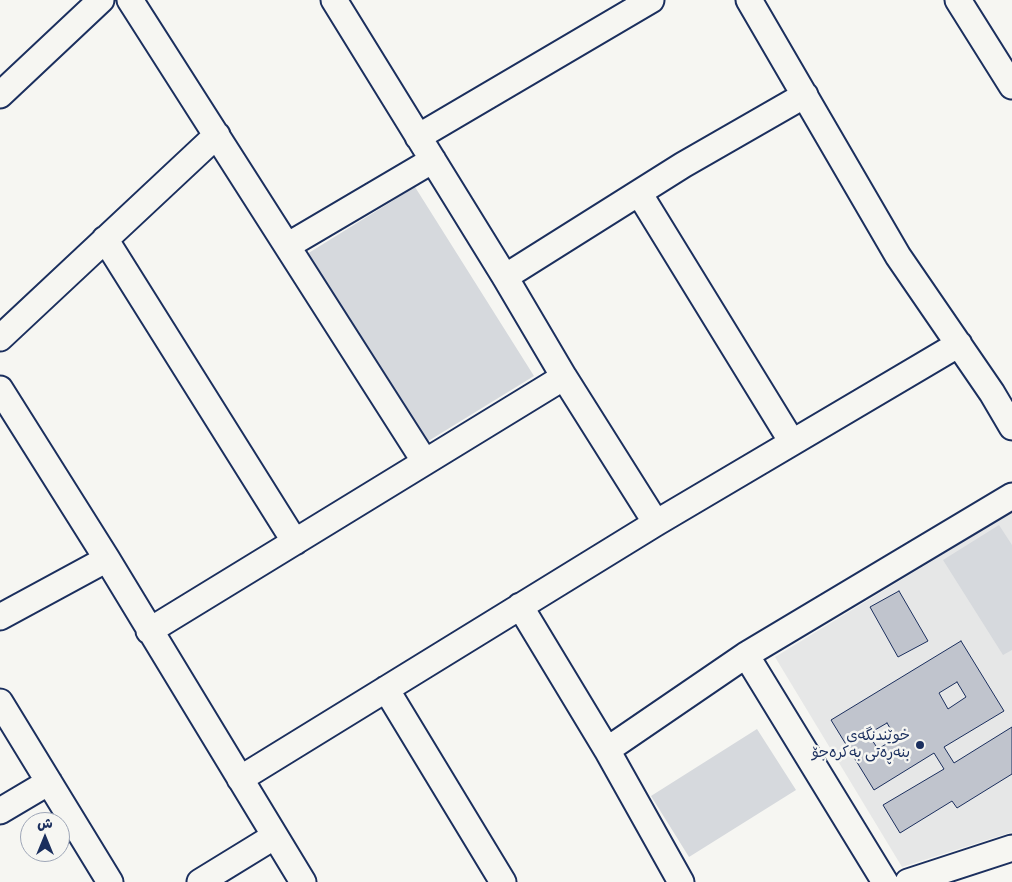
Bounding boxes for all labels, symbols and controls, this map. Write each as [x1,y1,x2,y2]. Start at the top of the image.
place label: خوێندنگەی بنەڕەتی بەکرەجۆ [812,727,910,762]
marker: خوێندنگەی بنەڕەتی بەکرەجۆ [914,739,926,751]
north arrow [20,812,70,862]
text: ش [37,813,53,832]

